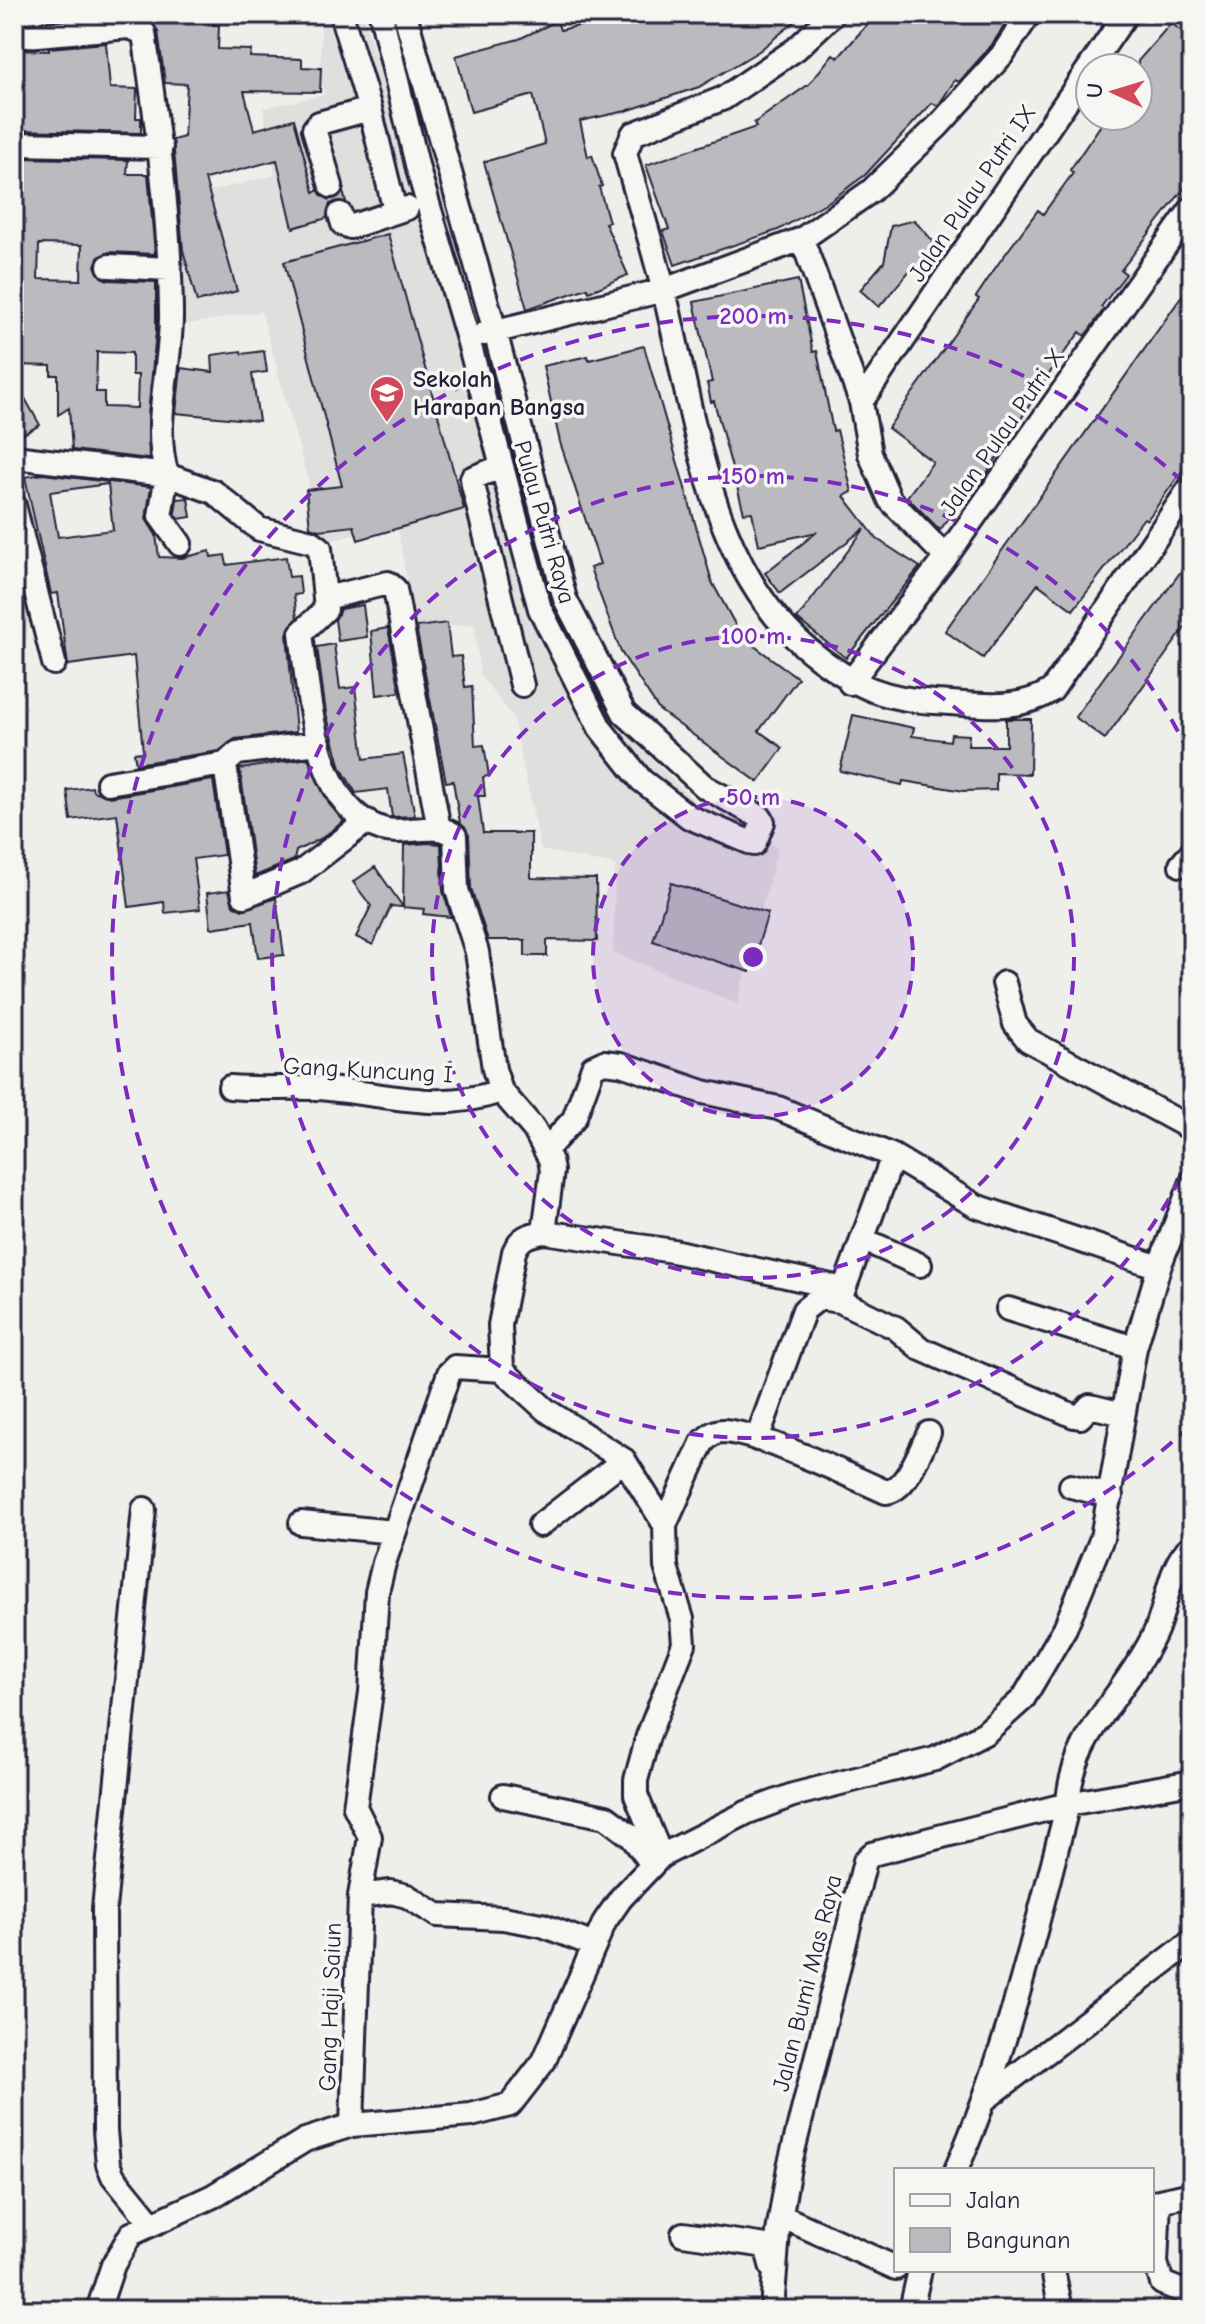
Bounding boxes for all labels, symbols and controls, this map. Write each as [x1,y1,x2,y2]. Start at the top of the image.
north arrow [1074,52,1154,132]
text: U [1082,82,1109,99]
street label: Jalan Pulau Putri IX [902,99,1042,287]
text: 200 m [719,302,787,330]
street label: Jalan Pulau Putri X [934,343,1070,521]
place label: Sekolah Harapan Bangsa [413,365,585,421]
school or university icon: Sekolah Harapan Bangsa [368,374,406,424]
street label: Pulau Putri Raya [508,437,582,607]
text: 150 m [721,462,785,490]
text: 100 m [721,622,785,650]
text: 50 m [726,783,780,811]
centre of rings [739,943,767,971]
street label: Gang Kuncung I [282,1052,454,1088]
street label: Jalan Bumi Mas Raya [767,1872,847,2094]
street label: Gang Haji Saiun [313,1922,347,2092]
legend [894,2168,1154,2272]
text: Jalan [966,2186,1020,2214]
text: Bangunan [966,2226,1070,2254]

